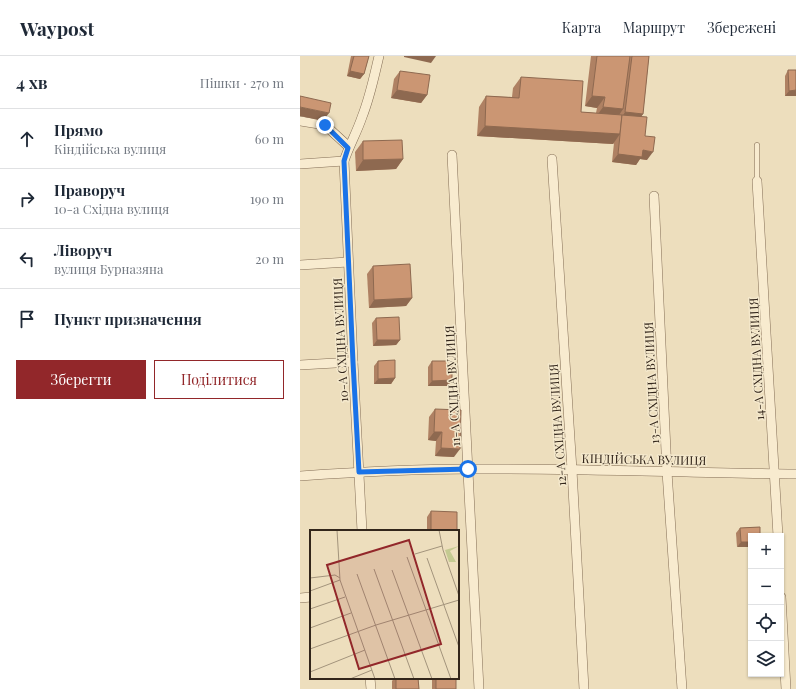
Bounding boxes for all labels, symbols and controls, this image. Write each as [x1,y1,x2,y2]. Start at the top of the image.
text: Waypost [20,15,94,41]
text: Карта [562,18,601,37]
text: Маршрут [623,18,685,37]
text: Збережені [707,18,776,37]
text: 4 хв [16,71,48,93]
text: Пішки · 270 m [200,74,284,91]
route end [316,116,334,134]
text: Прямо [54,120,103,140]
icon: ahead [16,128,38,150]
text: 60 m [255,130,284,147]
text: Кіндійська вулиця [54,140,166,157]
text: Праворуч [54,180,125,200]
icon: right [16,188,38,210]
text: 190 m [250,190,284,207]
text: 10-а Східна вулиця [54,200,169,217]
text: Ліворуч [54,240,112,260]
icon: left [16,248,38,270]
text: 20 m [255,250,284,267]
text: вулиця Бурназяна [54,260,163,277]
street label: 10-А СХІДНА ВУЛИЦЯ [329,277,351,402]
street label: 14-А СХІДНА ВУЛИЦЯ [745,297,767,421]
icon: arrive [16,308,38,330]
text: Пункт призначення [54,309,202,329]
street label: 13-А СХІДНА ВУЛИЦЯ [640,321,662,444]
street label: 11-А СХІДНА ВУЛИЦЯ [441,325,463,447]
button: Зберегти [16,360,146,399]
button: Поділитися [154,360,284,399]
street label: 12-А СХІДНА ВУЛИЦЯ [545,363,569,487]
street label: КІНДІЙСЬКА ВУЛИЦЯ [581,450,707,468]
route start [459,460,477,478]
inset map [310,530,459,679]
map controls [748,533,784,677]
button: + [748,533,784,569]
button: − [748,569,784,605]
button: locate [748,605,784,641]
button: layers [748,641,784,677]

